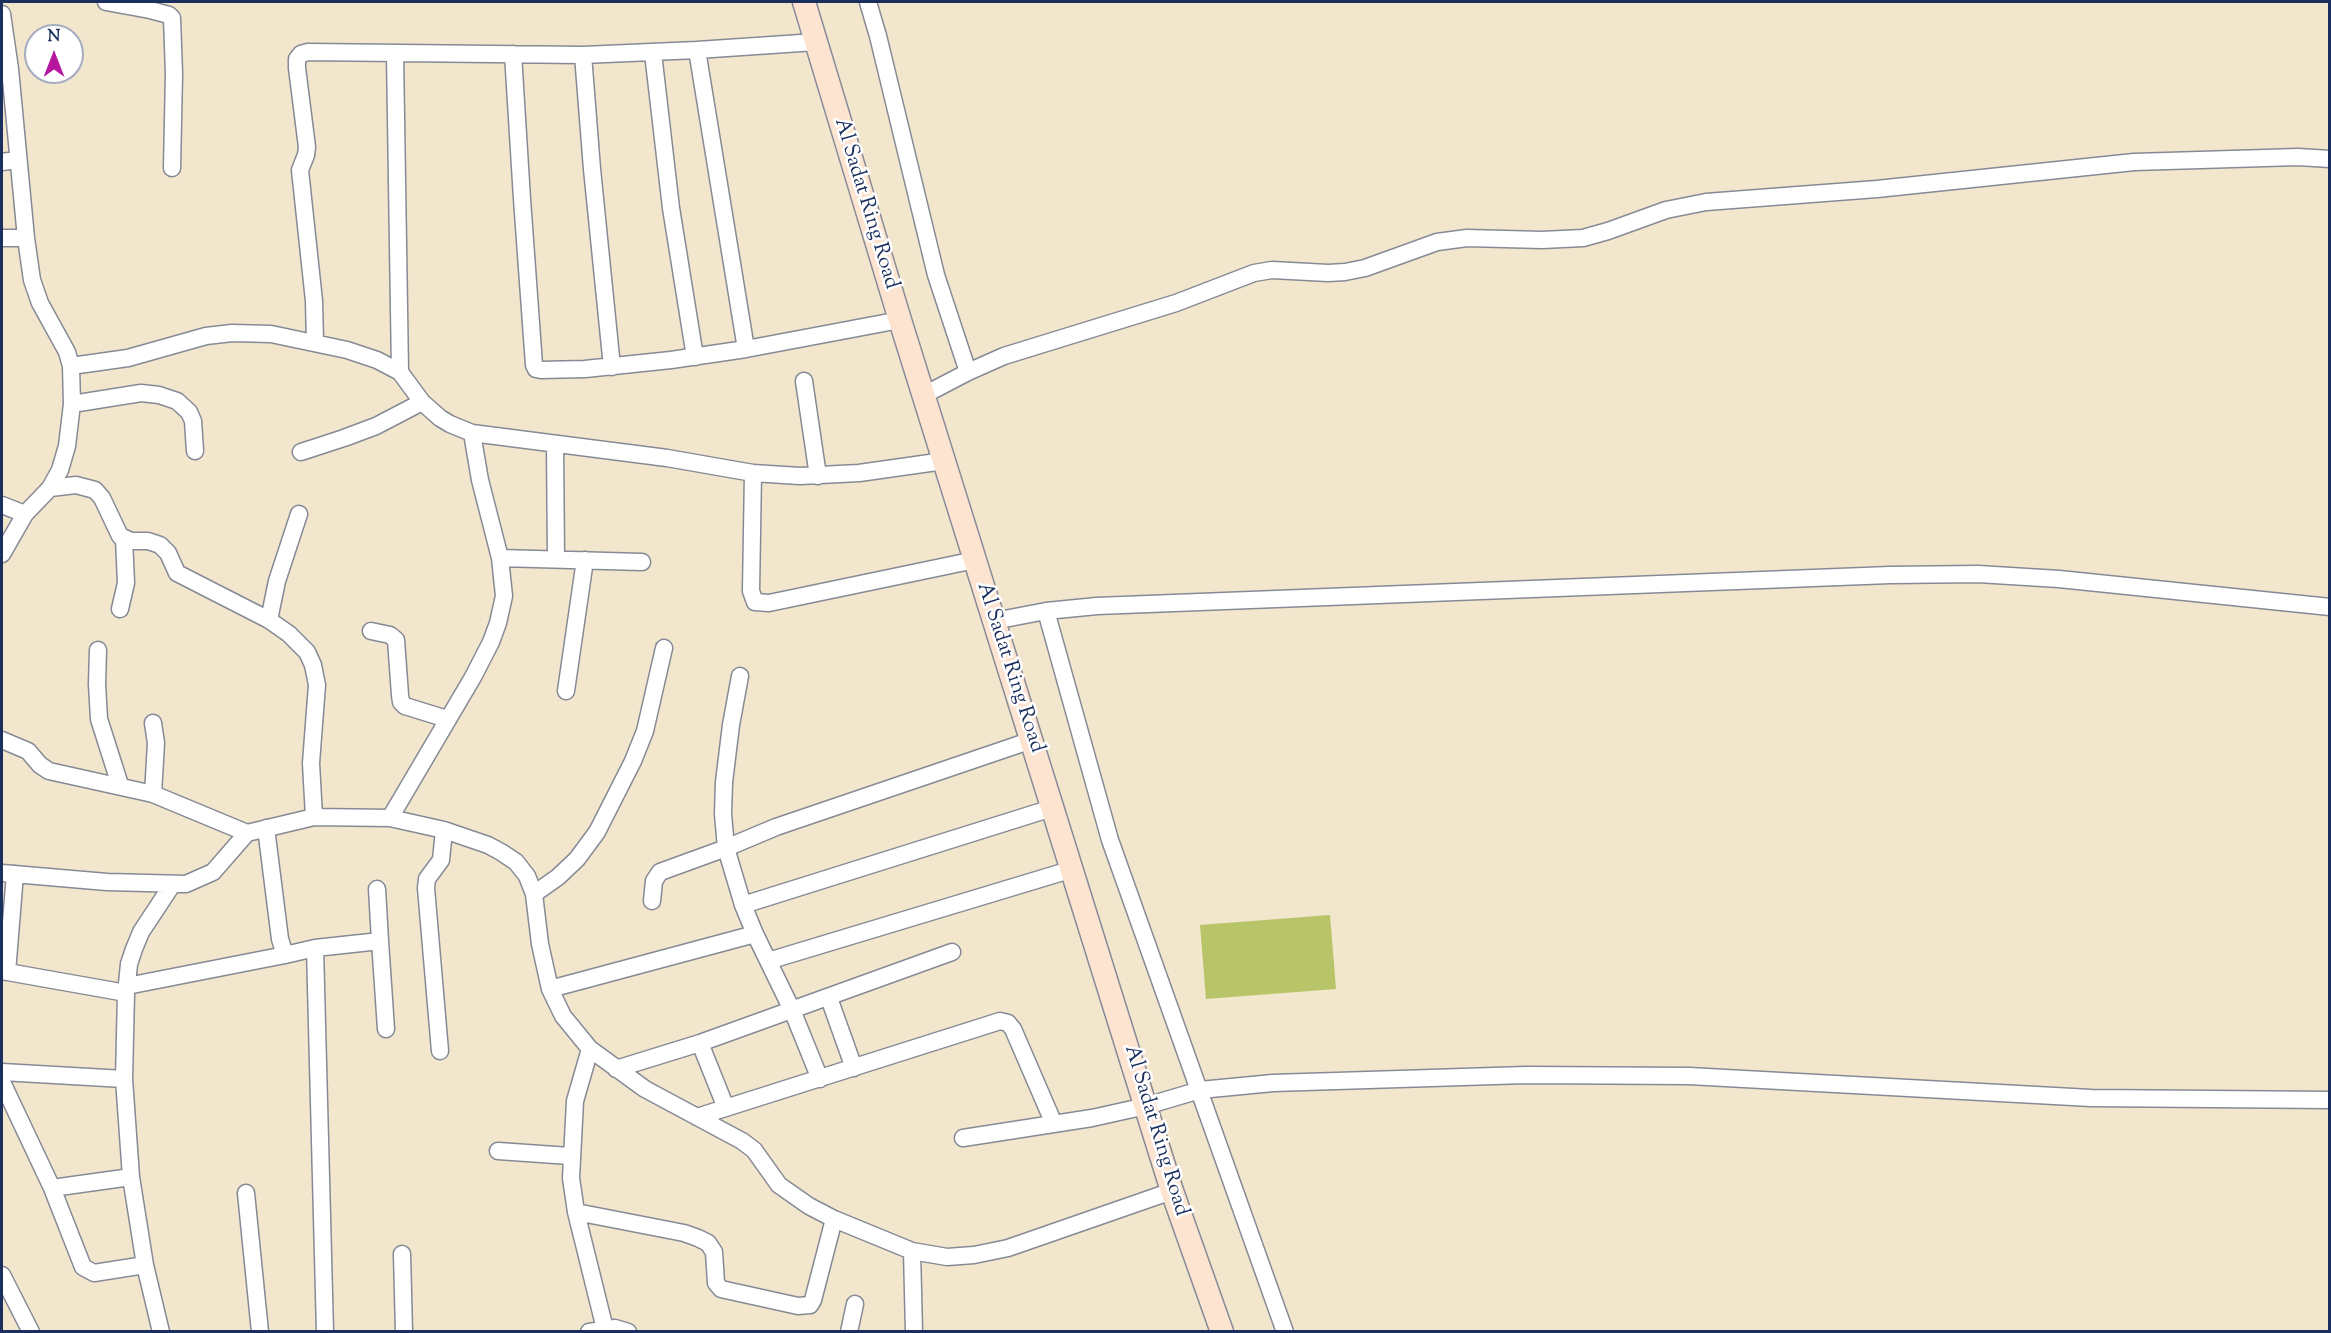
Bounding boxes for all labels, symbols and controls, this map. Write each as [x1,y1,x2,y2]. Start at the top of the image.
north arrow [24,24,84,84]
text: N [48,26,60,49]
street label: Al Sadat Ring Road [827,115,903,293]
street label: Al Sadat Ring Road [970,580,1048,756]
street label: Al Sadat Ring Road [1117,1042,1193,1220]

